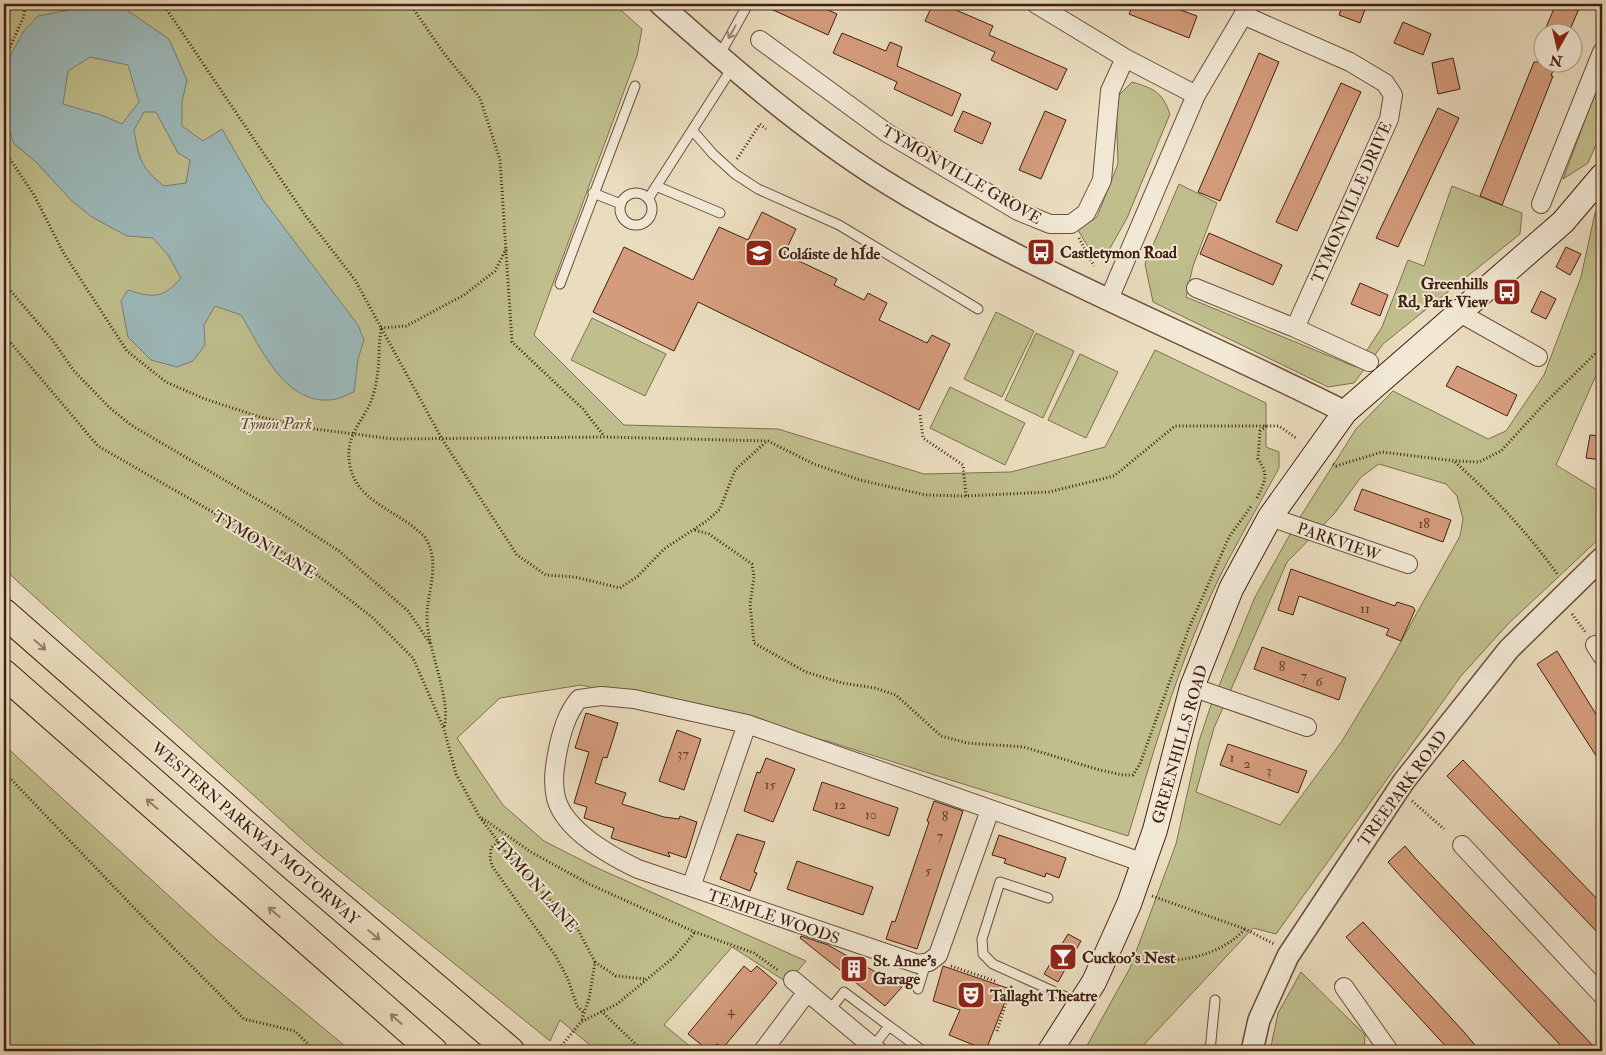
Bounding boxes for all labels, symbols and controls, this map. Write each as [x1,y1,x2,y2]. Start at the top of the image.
north arrow [1534,22,1584,72]
one-way arrow [727,24,737,39]
text: N [1548,51,1565,70]
street label: TYMONVILLE DRIVE [1307,118,1397,286]
street label: TYMONVILLE GROVE [878,121,1045,229]
bus stop icon: Castletymon Road [1026,237,1056,267]
school or university icon: Coláiste de hÍde [744,238,774,268]
place label: Castletymon Road [1060,243,1177,264]
place label: Coláiste de hÍde [778,244,881,264]
place label: Greenhills Rd, Park View [1397,274,1489,312]
bus stop icon: Greenhills Rd, Park View [1492,277,1522,307]
park label: Tymon Park [240,414,313,434]
street label: TYMON LANE [209,506,320,583]
house number: 18 [1418,515,1430,532]
street label: PARKVIEW [1294,518,1384,566]
house number: 11 [1360,600,1370,617]
one-way arrow [34,639,47,650]
house number: 8 [1279,658,1286,675]
street label: GREENHILLS ROAD [1148,662,1212,826]
house number: 7 [1301,667,1308,684]
house number: 6 [1315,673,1323,690]
street label: TREEPARK ROAD [1354,727,1452,851]
street label: WESTERN PARKWAY MOTORWAY [146,737,365,930]
house number: 37 [677,745,689,762]
house number: 1 [1230,749,1235,766]
house number: 2 [1243,755,1251,772]
house number: 3 [1266,762,1272,779]
house number: 15 [764,776,776,793]
house number: 12 [834,796,846,813]
one-way arrow [145,799,158,810]
house number: 10 [865,806,877,823]
house number: 8 [942,808,949,825]
house number: 7 [937,827,944,844]
street label: TYMON LANE [490,835,582,936]
house number: 5 [925,862,932,879]
street label: TEMPLE WOODS [705,885,842,949]
one-way arrow [267,906,280,917]
one-way arrow [368,930,381,941]
bar icon: Cuckoo's Nest [1048,942,1078,972]
place label: Cuckoo's Nest [1082,948,1176,968]
place label: St. Anne's Garage [873,951,937,990]
building icon: St. Anne's Garage [839,954,869,984]
theatre icon: Tallaght Theatre [956,980,986,1010]
place label: Tallaght Theatre [989,986,1098,1007]
house number: 4 [727,1002,736,1019]
one-way arrow [389,1013,402,1025]

